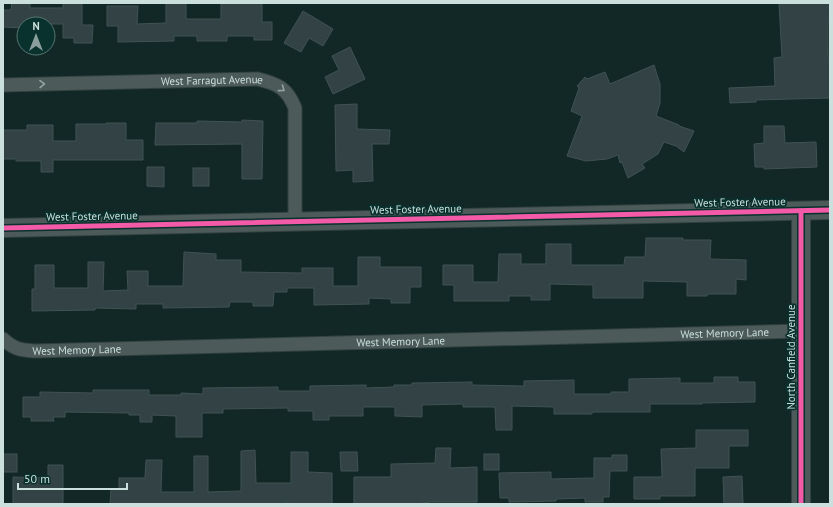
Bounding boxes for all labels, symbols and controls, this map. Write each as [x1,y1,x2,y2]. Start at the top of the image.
north arrow [16,16,56,56]
text: N [32,19,40,33]
street label: West Farragut Avenue [161,72,265,88]
one-way arrow [39,80,45,89]
one-way arrow [277,84,284,91]
street label: West Foster Avenue [694,194,786,210]
street label: West Foster Avenue [370,201,462,217]
street label: West Foster Avenue [46,208,138,224]
street label: North Canfield Avenue [784,304,798,410]
street label: West Memory Lane [680,325,770,341]
street label: West Memory Lane [356,333,446,350]
street label: West Memory Lane [32,342,122,358]
scale bar [18,465,127,491]
text: 50 m [24,471,50,486]

